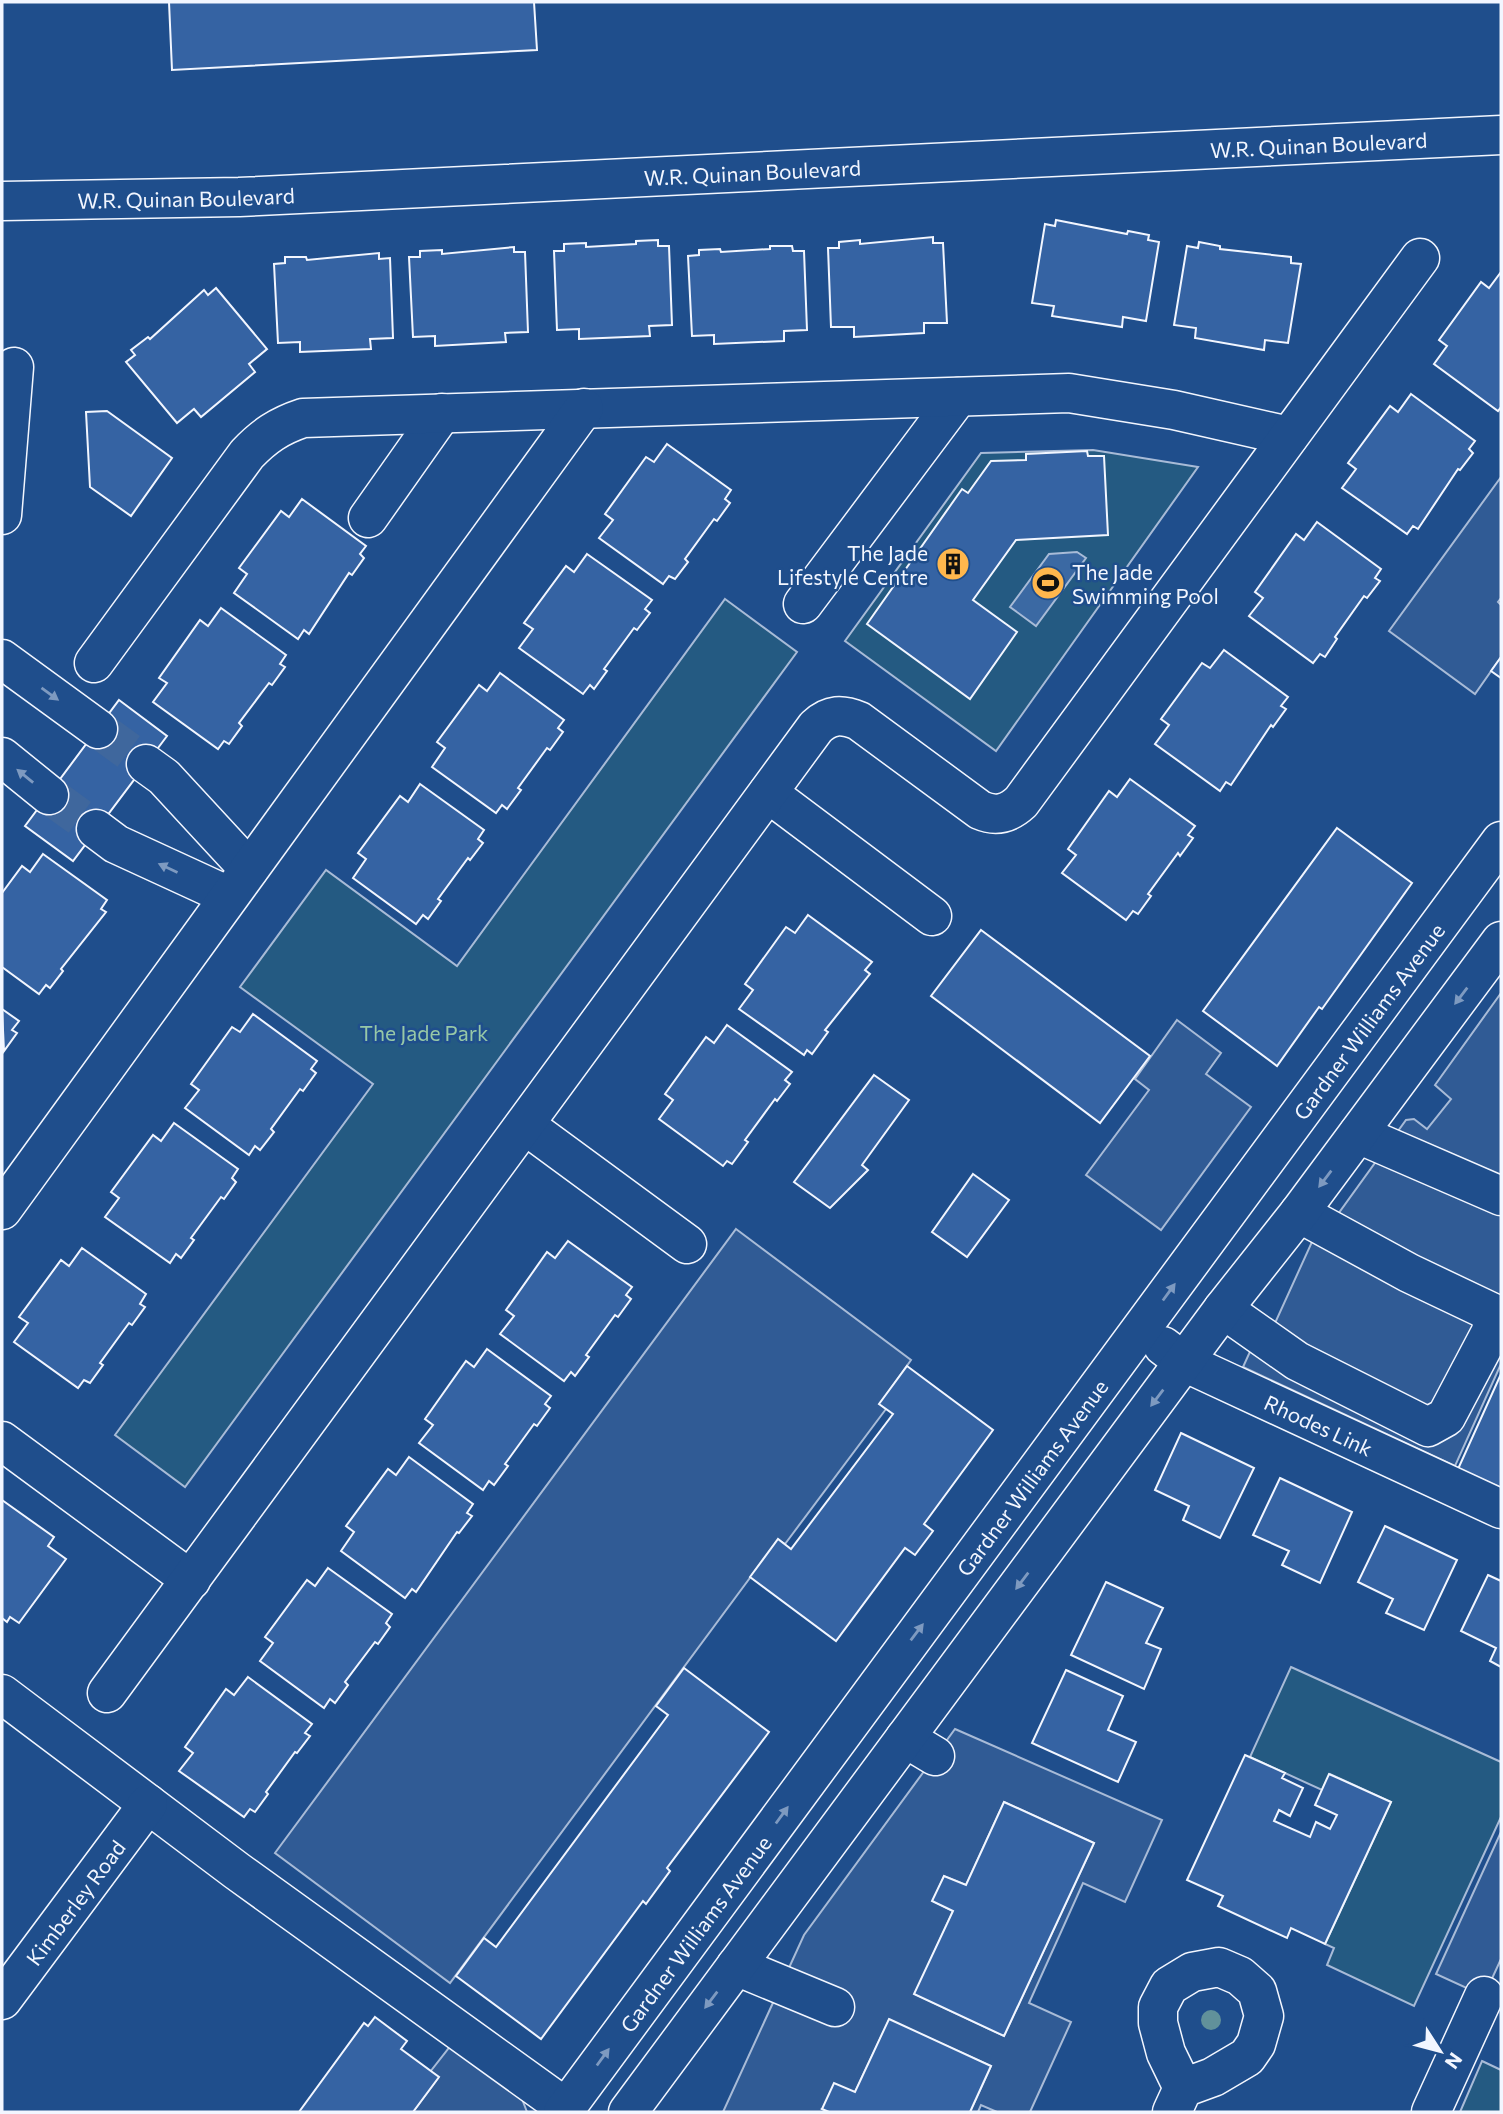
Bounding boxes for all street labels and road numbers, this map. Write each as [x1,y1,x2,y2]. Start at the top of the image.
street label: W.R. Quinan Boulevard [1209,126,1428,162]
street label: W.R. Quinan Boulevard [643,154,862,190]
street label: W.R. Quinan Boulevard [77,182,295,212]
street label: Gardner Williams Avenue [1287,918,1449,1124]
street label: Gardner Williams Avenue [951,1374,1112,1580]
street label: Rhodes Link [1261,1389,1377,1460]
street label: Gardner Williams Avenue [614,1830,776,2037]
street label: Kimberley Road [20,1835,130,1970]

